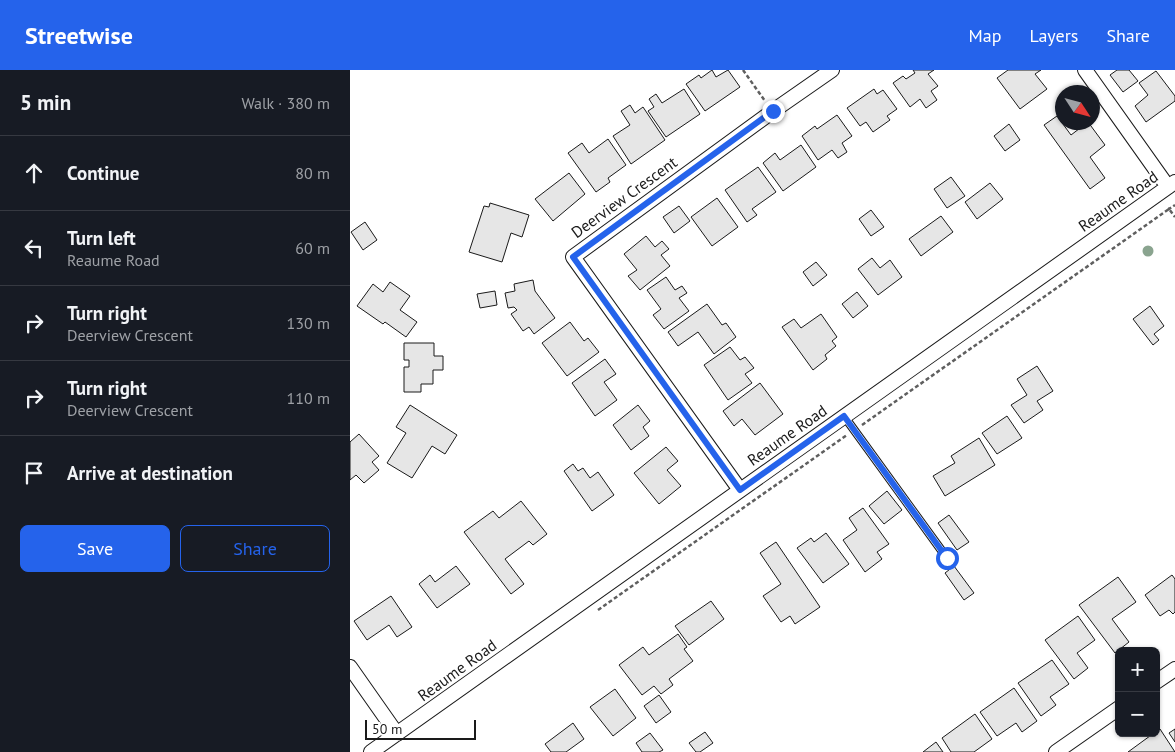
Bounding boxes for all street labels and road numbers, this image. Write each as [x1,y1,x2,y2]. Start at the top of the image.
street label: Deerview Crescent [567,152,681,242]
street label: Reaume Road [1074,166,1162,236]
street label: Reaume Road [743,400,831,470]
street label: Reaume Road [414,635,500,705]

